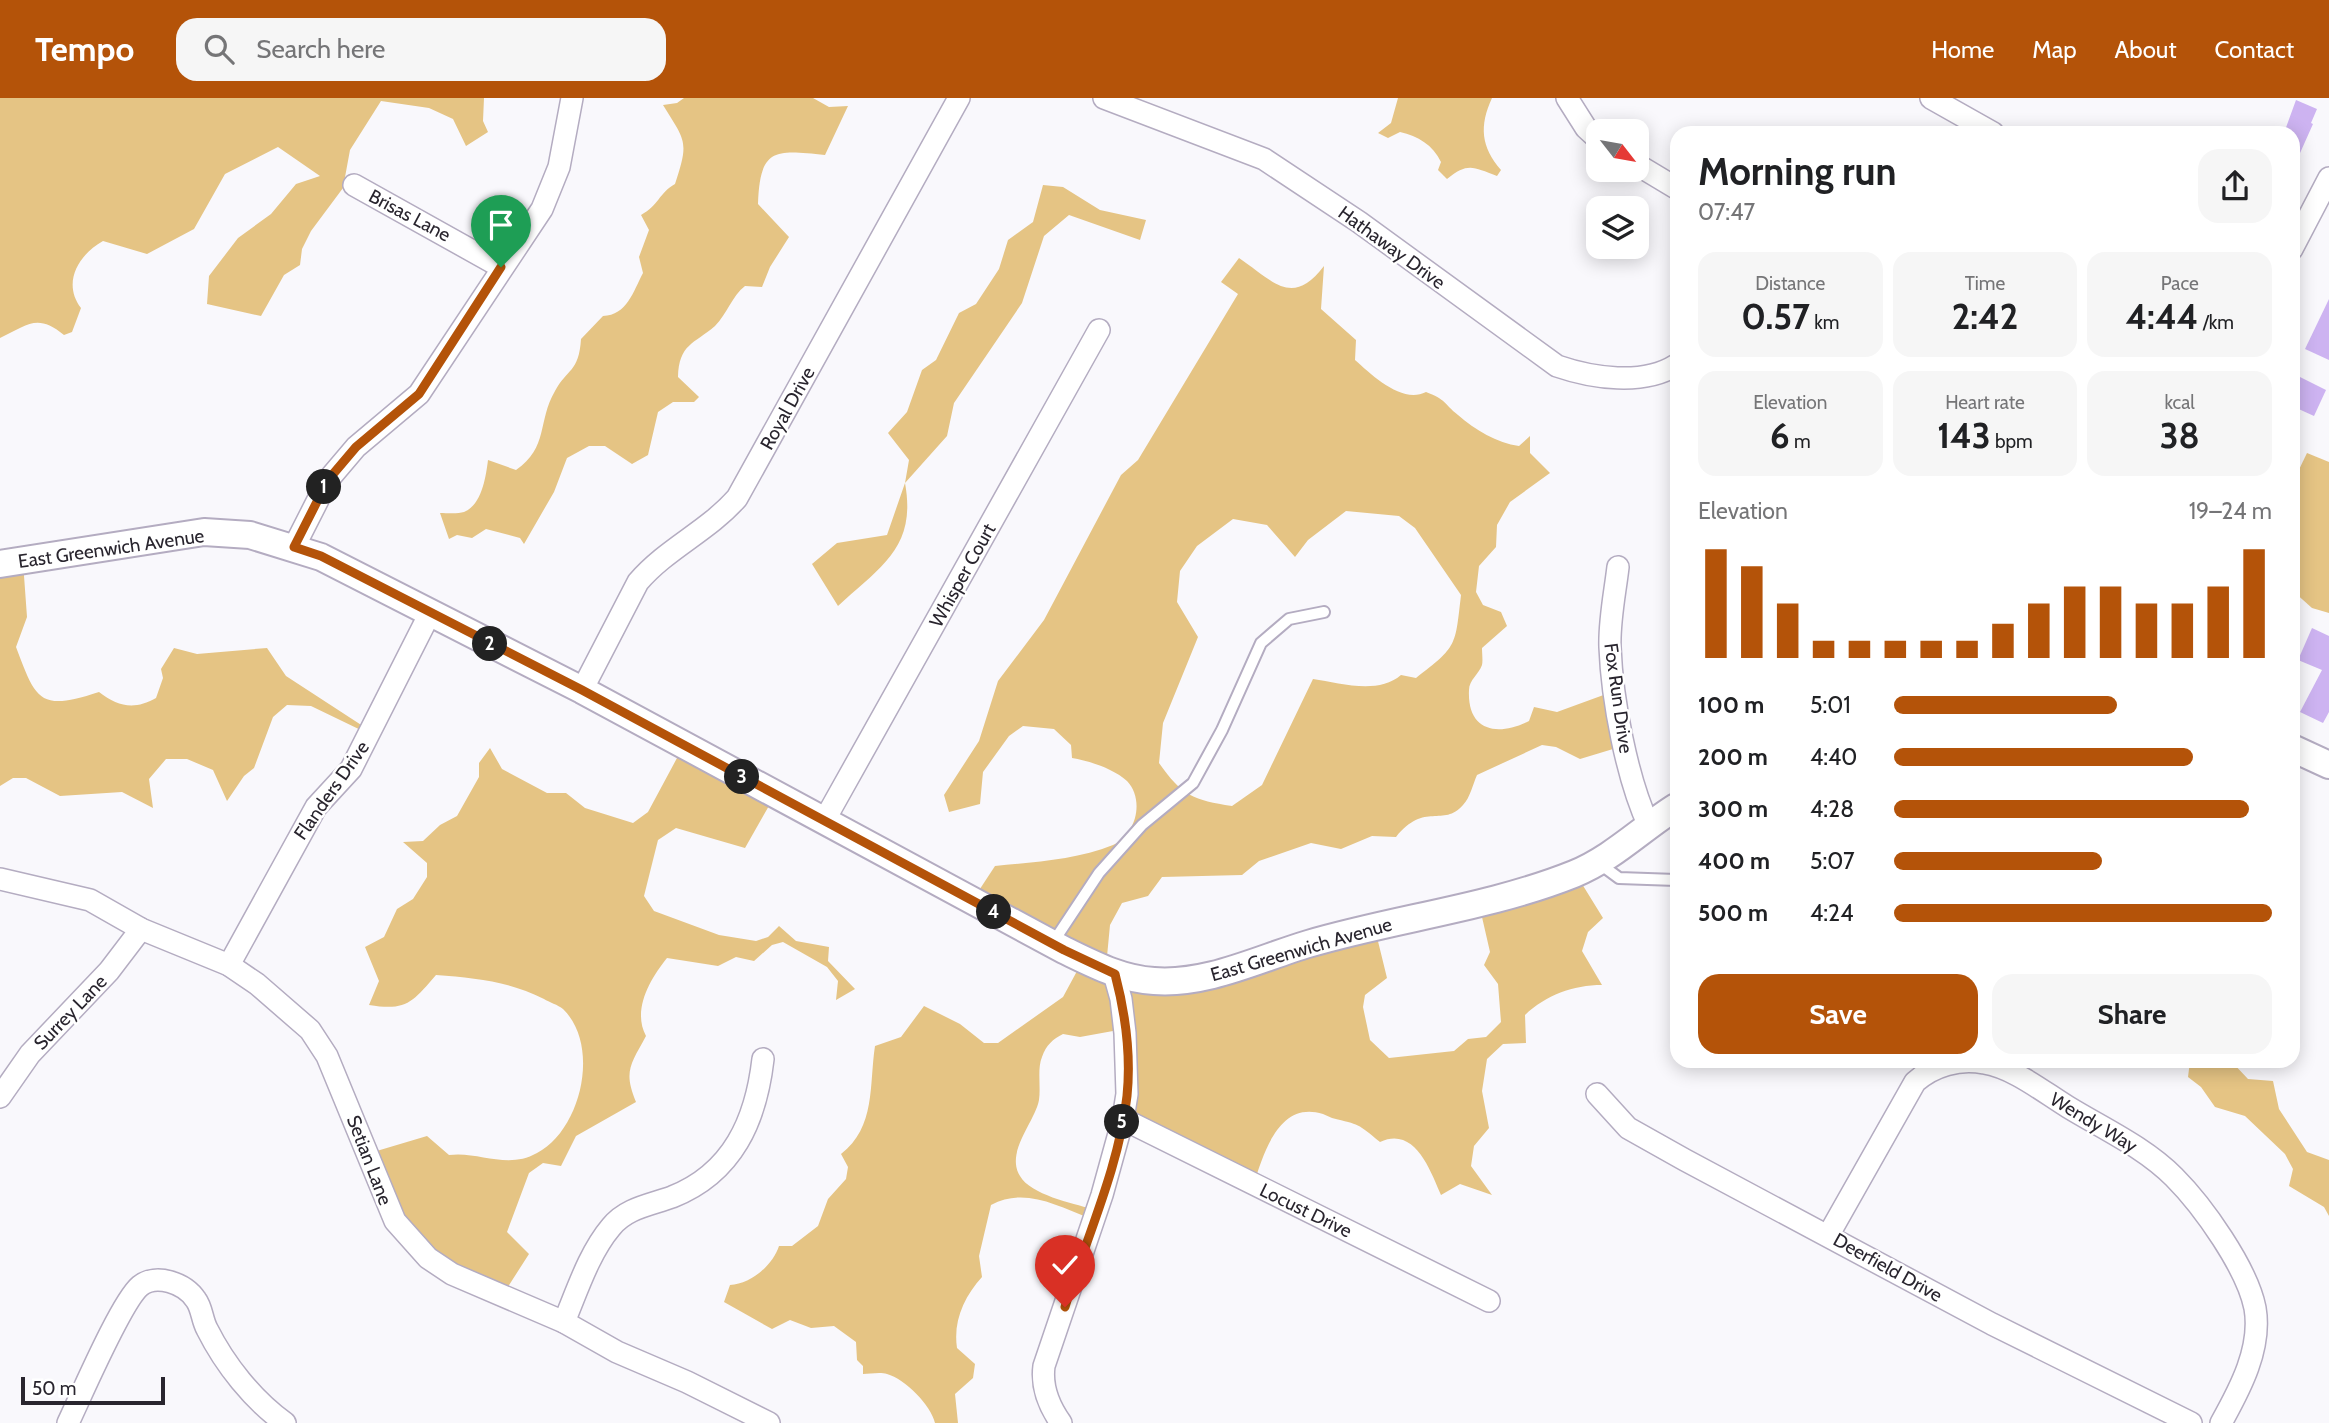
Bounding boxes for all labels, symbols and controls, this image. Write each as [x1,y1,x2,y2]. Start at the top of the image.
search box [176,18,666,81]
text: Tempo [35,29,134,69]
icon: search [200,30,238,68]
text: Search here [256,33,385,65]
text: Home [1931,35,1994,64]
text: Map [2032,35,2077,64]
text: About [2115,35,2177,64]
text: Contact [2215,35,2294,64]
north arrow [1586,119,1648,182]
map controls [1586,119,1649,259]
text: Morning run [1698,148,1897,195]
button: share [2198,149,2272,223]
street label: Brisas Lane [365,184,455,247]
pin [471,195,531,267]
button: layers [1586,196,1649,259]
text: 07:47 [1698,198,1755,226]
street label: Hathaway Drive [1334,201,1450,294]
icon: arrive [482,206,520,244]
text: Distance [1755,272,1825,295]
text: Time [1965,272,2005,295]
text: Pace [2161,272,2199,295]
text: 0.57 [1741,295,1810,338]
text: 2:42 [1952,295,2018,338]
text: 4:44 [2125,295,2198,338]
text: km [1810,311,1839,334]
text: /km [2198,311,2234,334]
street label: Royal Drive [755,363,820,454]
text: Elevation [1753,391,1827,414]
text: Heart rate [1945,391,2025,414]
text: kcal [2165,391,2195,414]
text: 6 [1770,414,1790,457]
text: 143 [1937,414,1991,457]
text: 38 [2160,414,2200,457]
text: m [1790,430,1811,453]
text: bpm [1991,430,2033,453]
pin: 1 [306,470,342,504]
text: 1 [320,475,327,498]
text: Elevation [1698,497,1788,525]
text: 19–24 m [2189,497,2272,525]
street label: Whisper Court [924,519,1001,631]
street label: East Greenwich Avenue [16,524,206,573]
pin: 2 [472,626,508,662]
text: 2 [484,632,495,655]
street label: Fox Run Drive [1599,641,1638,755]
text: 100 m [1698,691,1764,719]
text: 5:01 [1810,691,1851,719]
street label: Flanders Drive [289,736,374,844]
text: 200 m [1698,743,1768,771]
text: 4:40 [1810,743,1857,771]
pin: 3 [724,760,760,794]
text: 3 [736,765,747,788]
text: 300 m [1698,795,1768,823]
text: 4:28 [1810,795,1854,823]
text: 400 m [1698,847,1770,875]
text: 5:07 [1810,847,1855,875]
pin: 4 [976,894,1012,930]
text: 500 m [1698,899,1768,927]
text: 4:24 [1810,899,1853,927]
text: 4 [988,900,999,923]
street label: East Greenwich Avenue [1208,912,1395,986]
street label: Surrey Lane [29,970,112,1055]
button: Save [1698,974,1978,1054]
button: Share [1992,974,2272,1054]
street label: Wendy Way [2046,1087,2142,1158]
pin: 5 [1104,1104,1140,1140]
text: 5 [1116,1110,1127,1133]
street label: Setian Lane [342,1112,397,1209]
street label: Locust Drive [1256,1178,1356,1243]
street label: Deerfield Drive [1829,1228,1946,1307]
pin [1035,1235,1095,1307]
icon: check [1046,1246,1084,1284]
scale bar [21,1374,164,1406]
text: 50 m [32,1377,76,1400]

